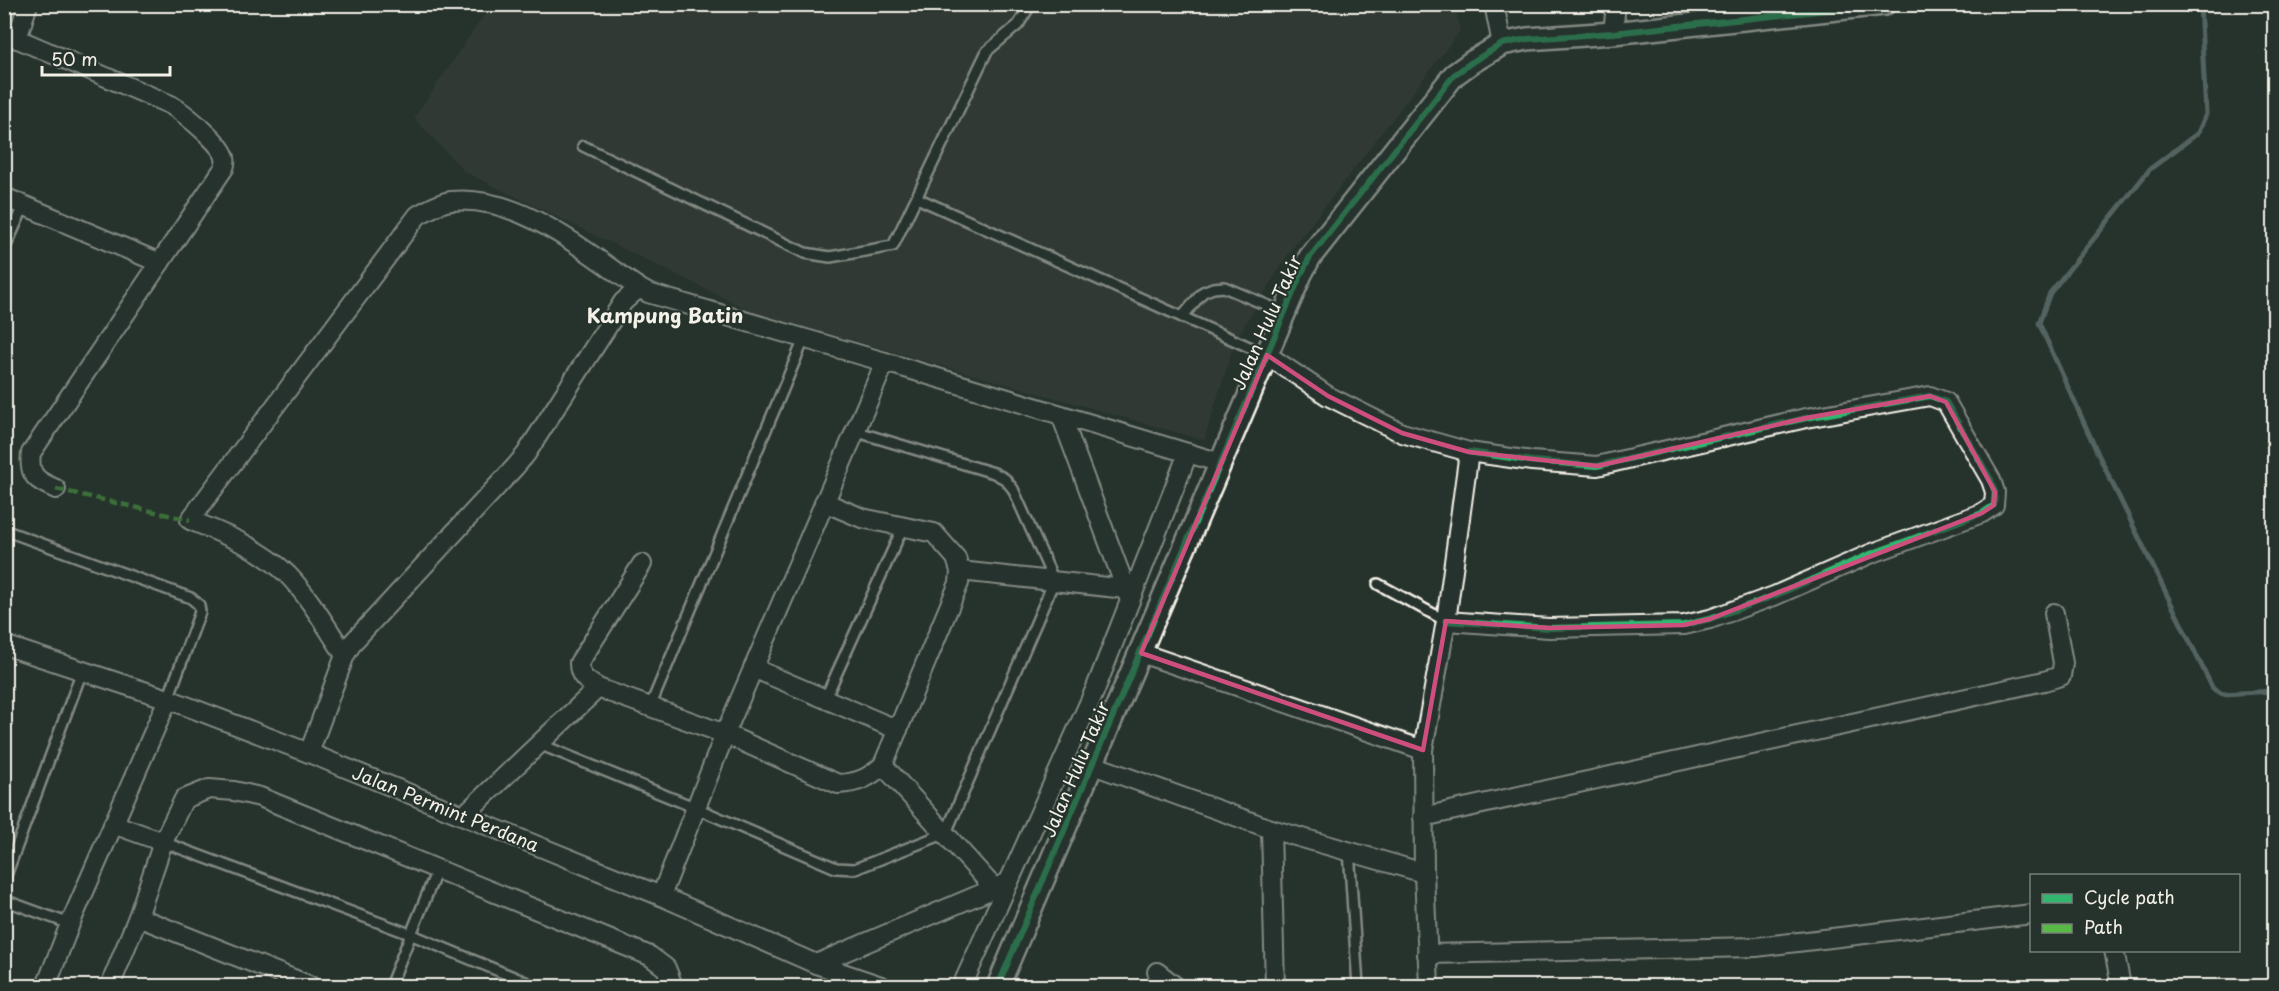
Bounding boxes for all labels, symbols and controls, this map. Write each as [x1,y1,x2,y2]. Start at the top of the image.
scale bar [42,39,170,77]
text: 50 m [51,45,98,72]
street label: Jalan Hulu Takir [1224,249,1308,394]
district label: Kampung Batin [587,300,743,330]
street label: Jalan Hulu Takir [1034,696,1116,841]
street label: Jalan Permint Perdana [349,758,544,858]
legend [2030,874,2240,952]
text: Cycle path [2084,883,2175,910]
text: Path [2084,913,2123,940]

